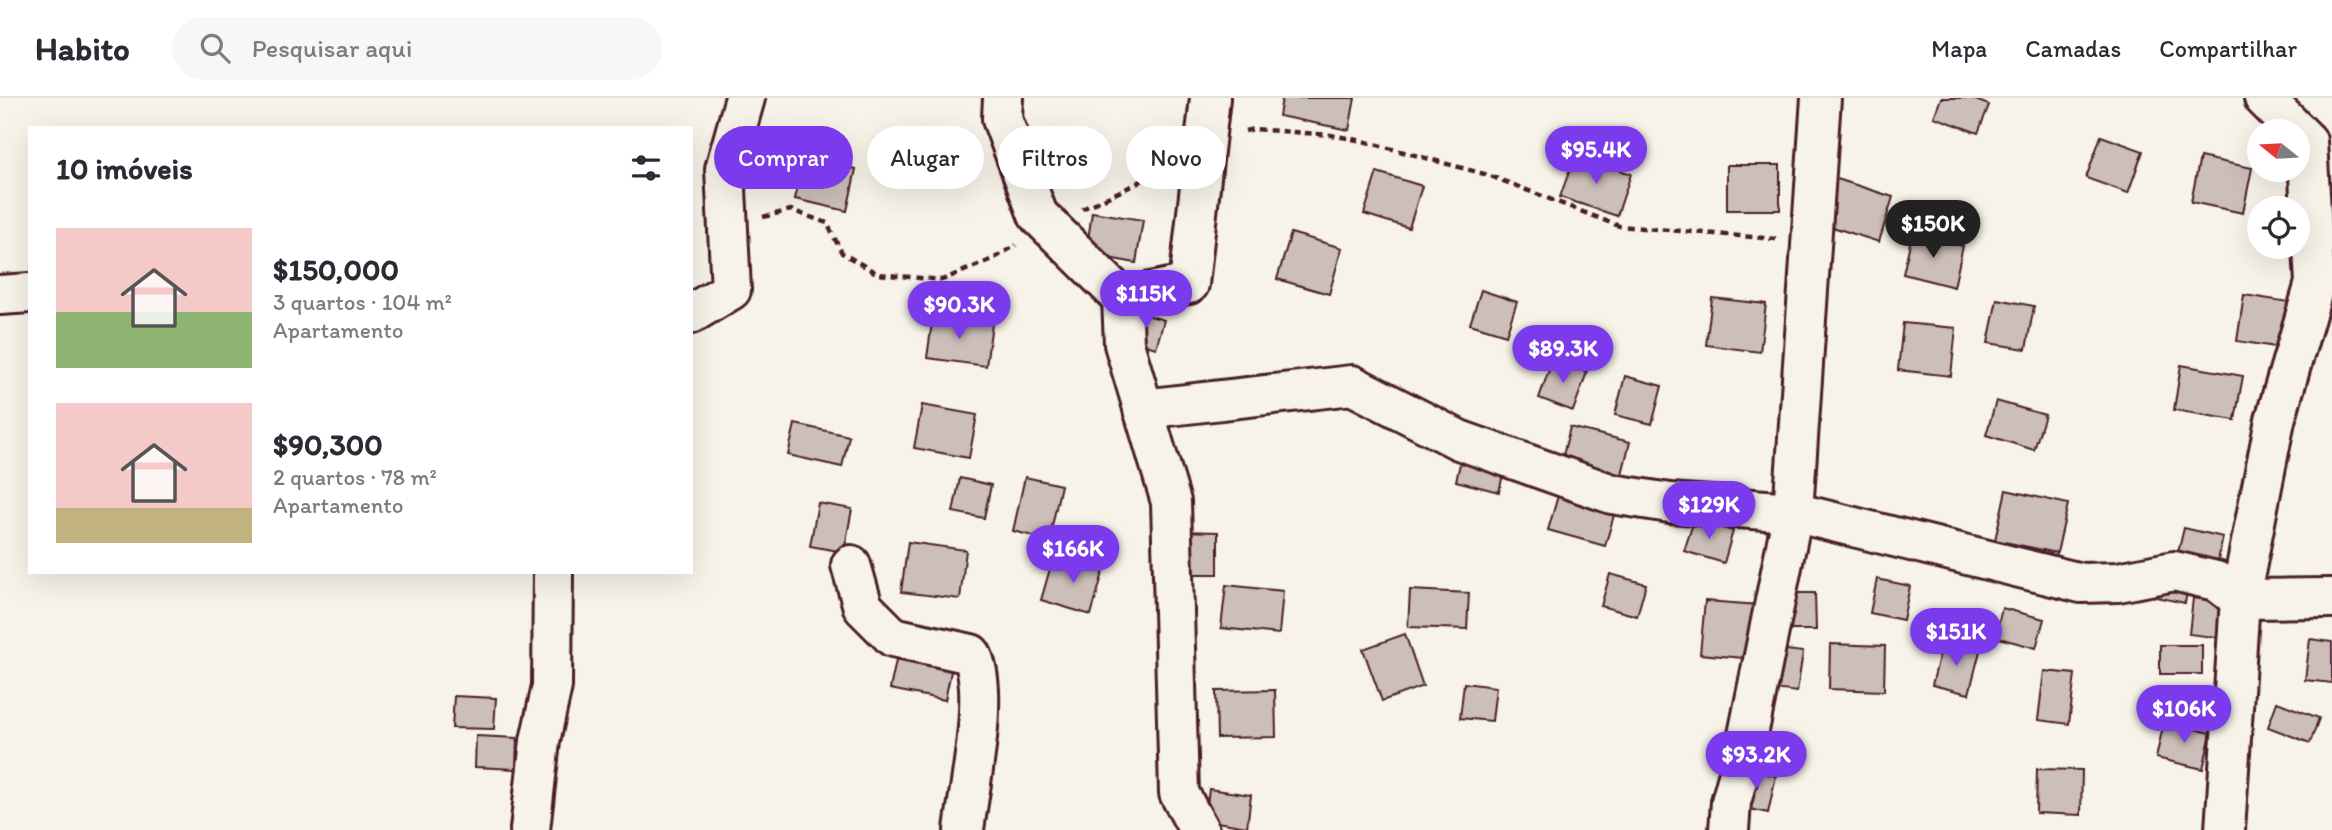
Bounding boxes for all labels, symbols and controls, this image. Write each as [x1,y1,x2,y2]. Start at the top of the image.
search box [172,17,662,80]
text: Habito [35,29,130,68]
icon: search [196,29,234,67]
text: Pesquisar aqui [252,32,412,64]
text: Mapa [1931,34,1987,63]
text: Camadas [2025,34,2121,63]
text: Compartilhar [2159,34,2297,63]
north arrow [2247,119,2310,182]
map controls [2247,119,2310,259]
chip: Comprar [714,126,853,189]
chip: Alugar [867,126,984,189]
chip: Filtros [998,126,1112,189]
chip: Novo [1126,126,1226,189]
pin: $95.4K [1539,126,1653,186]
text: $95.4K [1561,135,1631,163]
icon: filters [627,149,665,187]
text: 10 imóveis [56,150,193,187]
button: locate [2247,196,2310,259]
pin: $150K [1884,200,1982,260]
text: $150K [1901,209,1965,237]
text: $150,000 [273,251,399,288]
icon: home [112,256,196,340]
pin: $115K [1097,271,1195,330]
text: $115K [1116,279,1176,307]
pin: $90.3K [902,282,1016,341]
text: 3 quartos · 104 m² [273,288,452,316]
text: $90.3K [924,290,994,318]
text: Apartamento [273,316,404,344]
pin: $89.3K [1506,326,1620,385]
text: $89.3K [1528,334,1598,362]
text: $90,300 [273,426,383,463]
icon: home [112,431,196,515]
text: 2 quartos · 78 m² [273,463,437,491]
pin: $129K [1660,482,1758,541]
text: $129K [1678,490,1740,518]
text: Apartamento [273,491,404,519]
pin: $166K [1024,526,1122,585]
text: $166K [1042,534,1104,562]
pin: $151K [1907,608,2005,668]
text: $151K [1926,617,1986,645]
pin: $106K [2135,686,2233,745]
text: $106K [2152,694,2216,722]
pin: $93.2K [1699,732,1813,791]
text: $93.2K [1722,740,1790,768]

